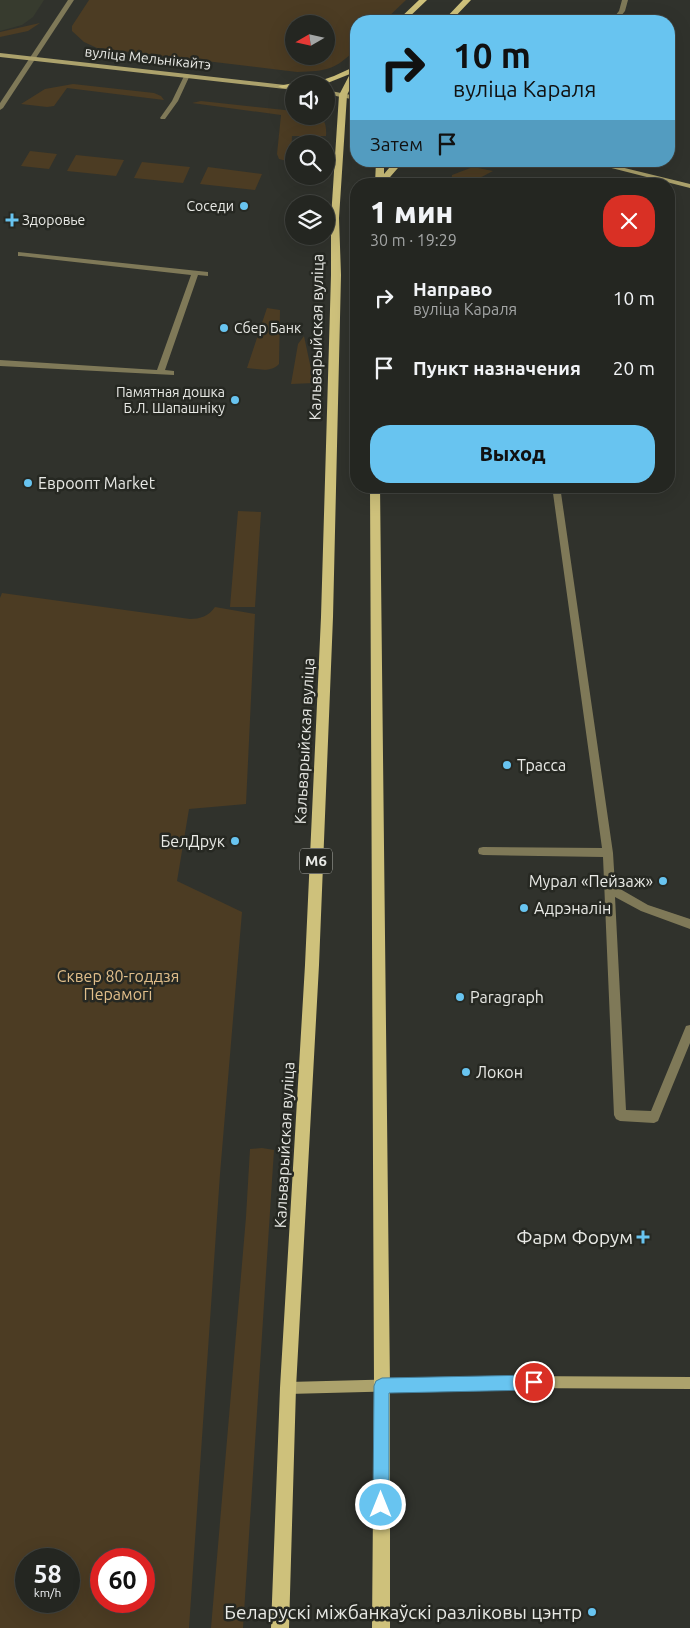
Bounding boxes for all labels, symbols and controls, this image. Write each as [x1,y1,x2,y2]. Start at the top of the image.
north arrow [285,15,335,65]
map controls [285,15,335,245]
icon: right [370,35,435,100]
text: 10 m [453,35,531,75]
street label: вуліца Мельнікайтэ [84,43,212,73]
button: sound [285,75,335,125]
text: вуліца Караля [453,76,596,101]
icon: arrive [433,130,461,158]
text: Затем [370,133,423,155]
button: search [285,135,335,185]
button: layers [285,195,335,245]
text: 1 мин [370,195,453,229]
button: close [603,195,655,247]
place label: Соседи [187,198,234,214]
marker: Соседи [238,200,250,212]
place label: Здоровье [22,212,85,228]
marker: Здоровье [6,214,18,226]
text: 30 m · 19:29 [370,231,457,249]
street label: Кальварыйская вуліца [306,254,326,420]
text: Направо [413,278,493,300]
icon: right [370,284,398,312]
text: 10 m [613,287,655,309]
text: вуліца Караля [413,300,517,318]
place label: Сбер Банк [234,320,301,336]
marker: Сбер Банк [218,322,230,334]
icon: arrive [370,354,398,382]
text: Пункт назначения [413,357,581,379]
text: 20 m [613,357,655,379]
place label: Памятная дошка Б.Л. Шапашніку [116,384,225,416]
marker: Памятная дошка Б.Л. Шапашніку [229,394,241,406]
button: Выход [370,425,655,483]
place label: Евроопт Market [38,474,156,492]
marker: Евроопт Market [22,477,34,489]
street label: Кальварыйская вуліца [291,657,317,825]
place label: Трасса [517,756,566,774]
marker: Трасса [501,759,513,771]
place label: БелДрук [160,832,225,850]
marker: БелДрук [229,835,241,847]
road number: М6 [300,848,332,874]
place label: Мурал «Пейзаж» [529,872,653,890]
marker: Мурал «Пейзаж» [657,875,669,887]
place label: Адрэналін [534,899,611,917]
marker: Адрэналін [518,902,530,914]
park label: Сквер 80-годдзя Перамогі [57,967,179,1003]
place label: Paragraph [470,988,544,1006]
marker: Paragraph [454,991,466,1003]
street label: Кальварыйская вуліца [271,1061,297,1229]
place label: Локон [476,1063,523,1081]
marker: Локон [460,1066,472,1078]
place label: Фарм Форум [516,1226,633,1248]
marker: Фарм Форум [637,1231,649,1243]
pin [513,1361,555,1403]
icon: arrive [520,1368,548,1396]
position arrow [354,1478,406,1530]
speed limit sign: 60 [90,1548,155,1613]
text: 58 [33,1560,62,1588]
text: km/h [34,1586,61,1599]
place label: Беларускі міжбанкаўскі разліковы цэнтр [224,1601,582,1623]
marker: Беларускі міжбанкаўскі разліковы цэнтр [586,1606,598,1618]

